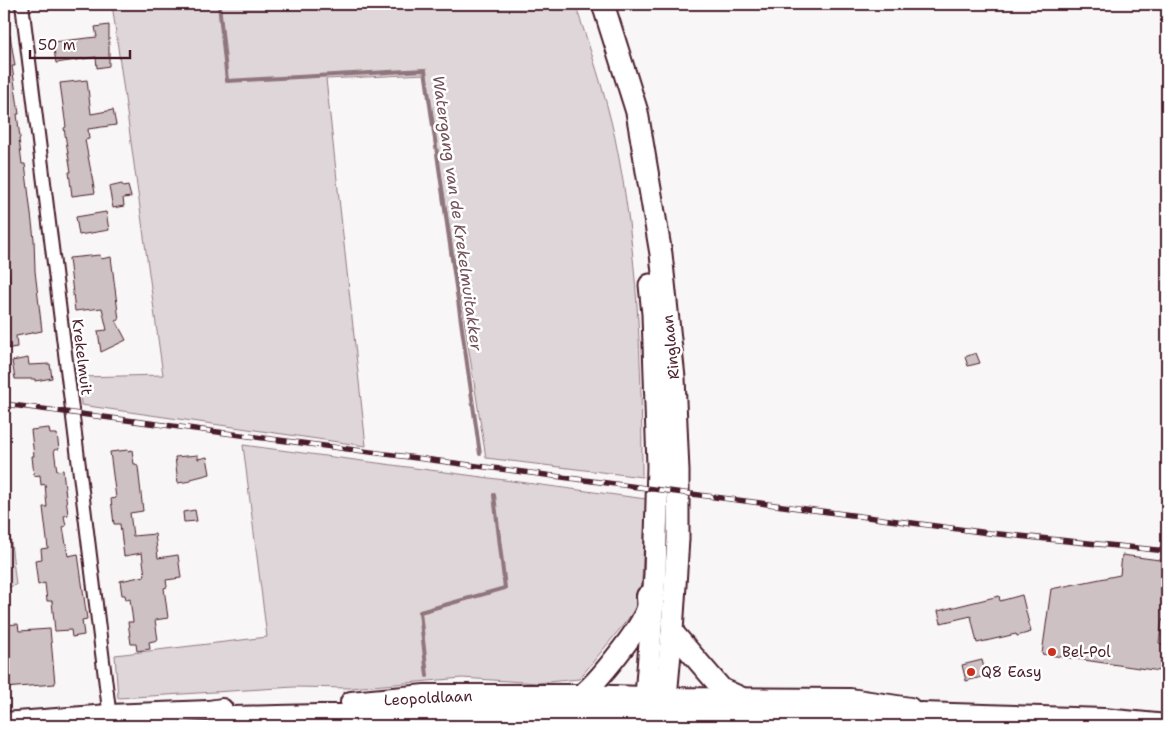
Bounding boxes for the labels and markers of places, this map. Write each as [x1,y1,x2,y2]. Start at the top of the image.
place label: Bel-Pol [1062,642,1111,662]
marker: Bel-Pol [1046,646,1058,658]
place label: Q8 Easy [981,662,1042,682]
marker: Q8 Easy [965,666,977,678]

